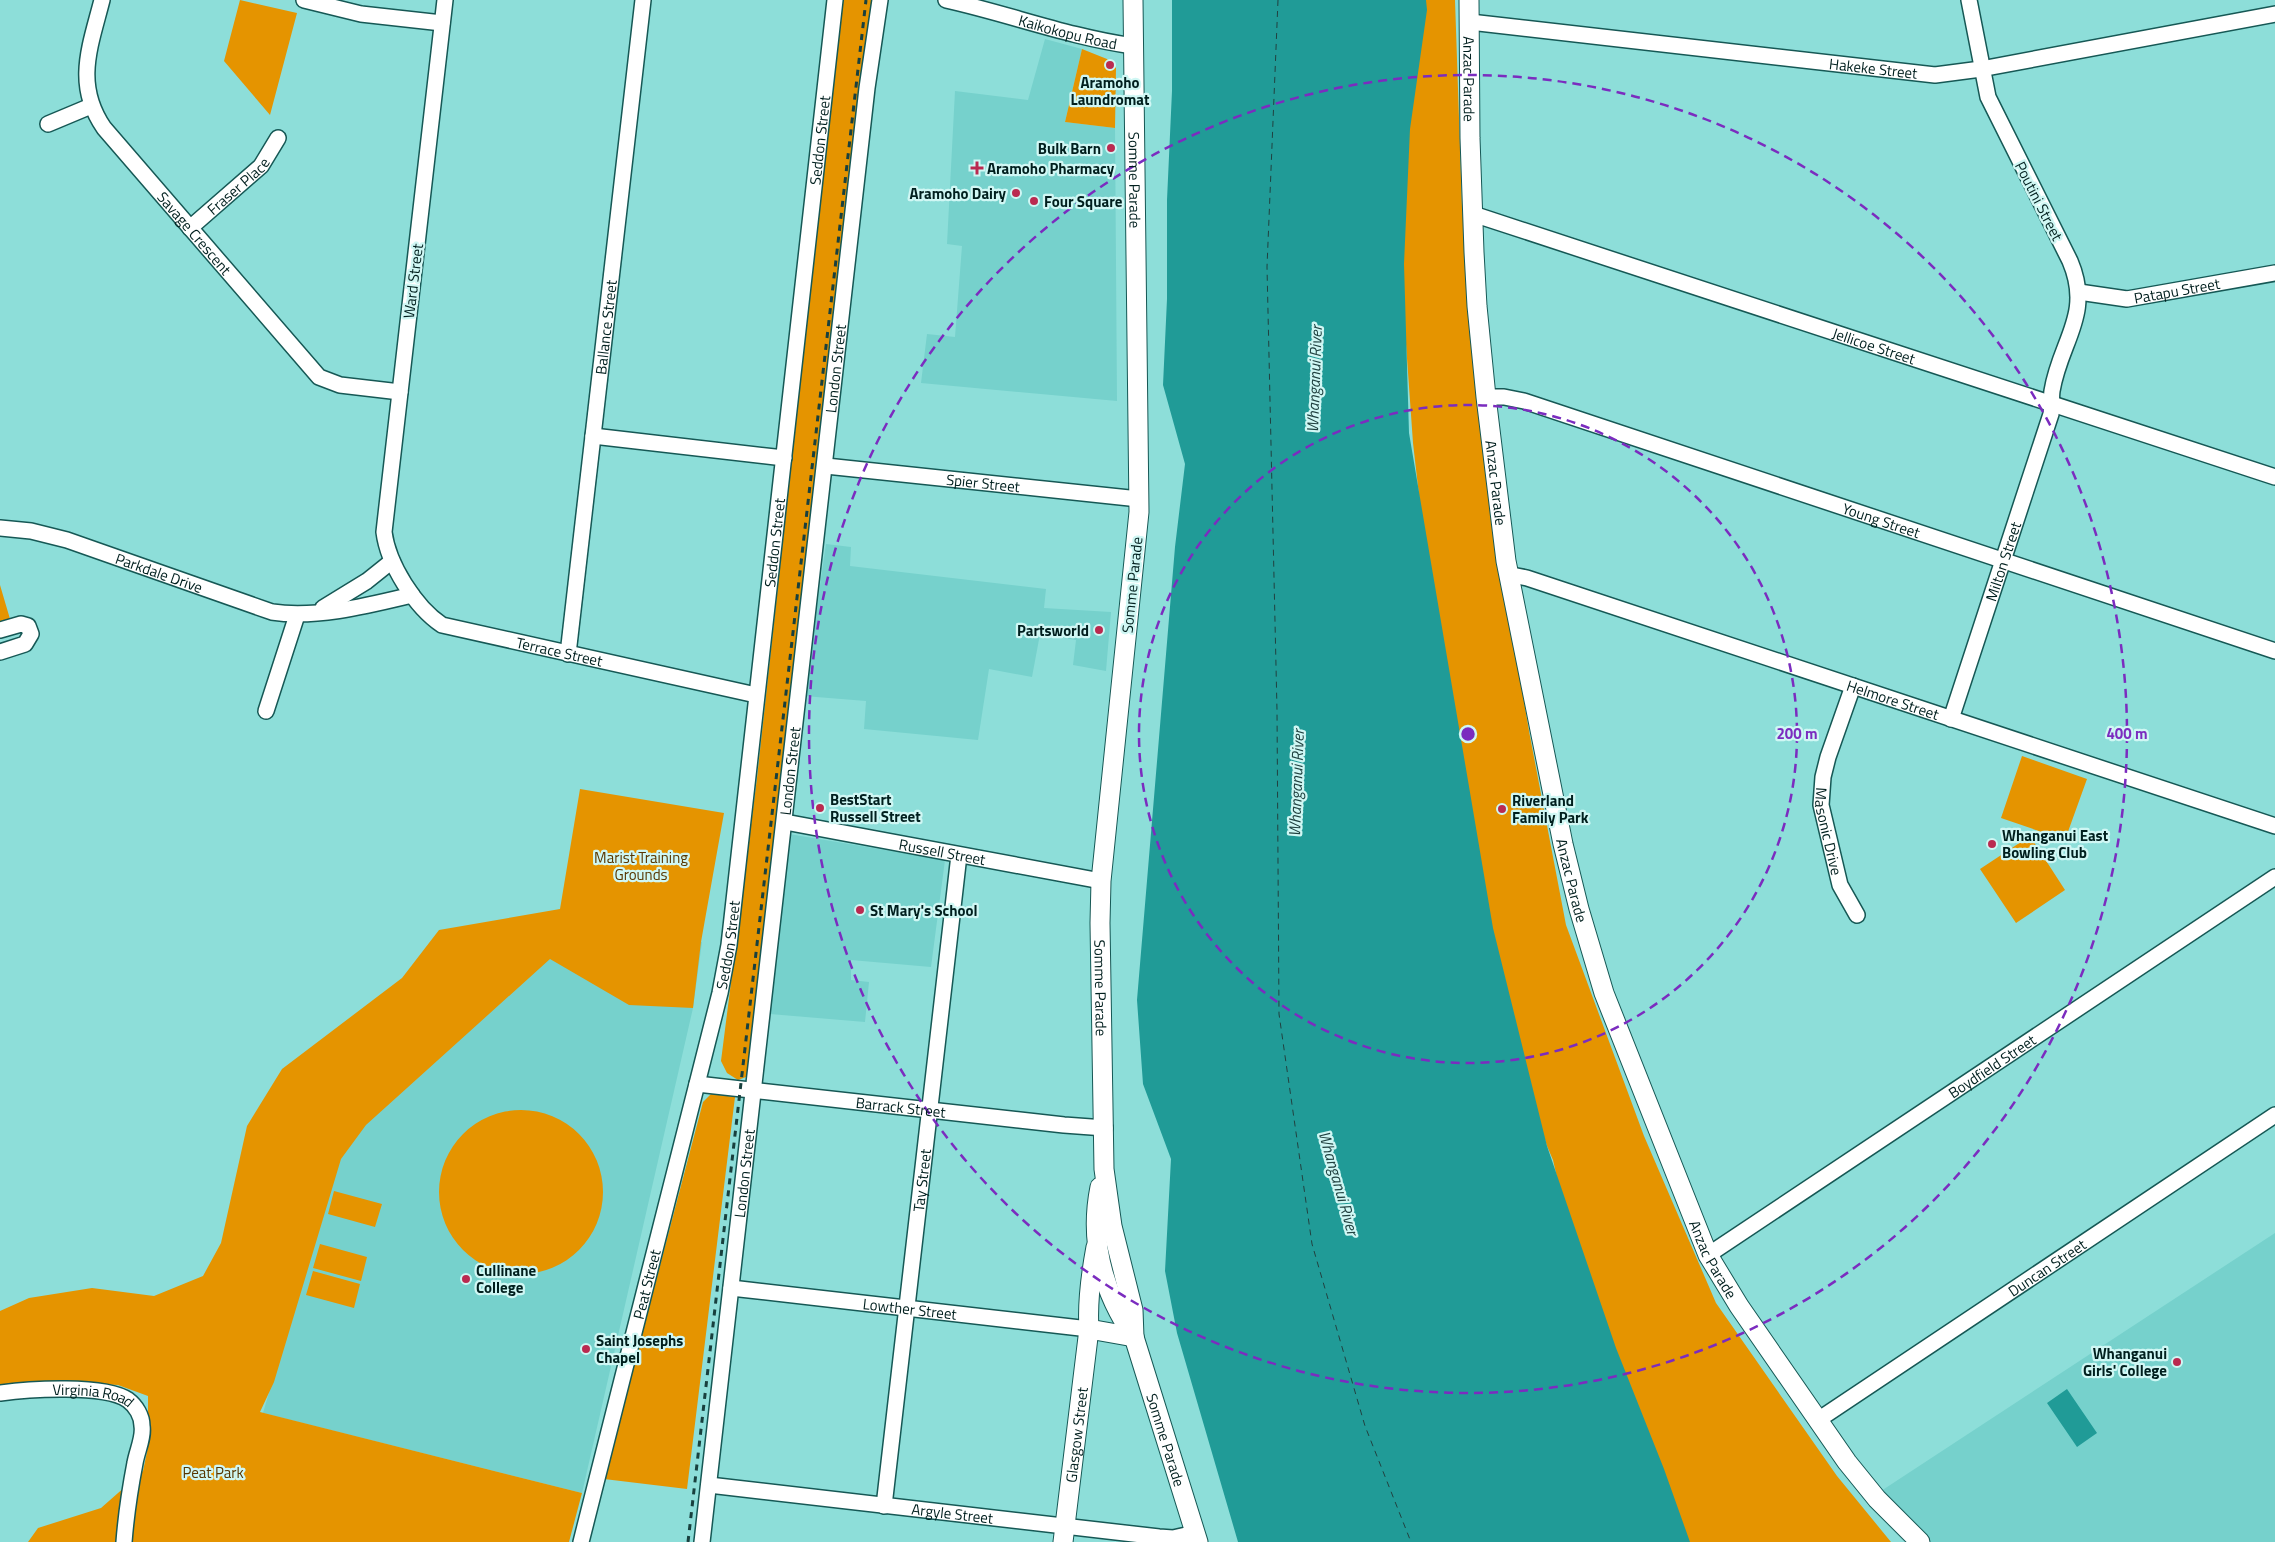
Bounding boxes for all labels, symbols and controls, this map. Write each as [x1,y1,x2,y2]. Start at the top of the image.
street label: Kaikokopu Road [1016,8,1119,55]
street label: Anzac Parade [1458,36,1481,122]
street label: Hakeke Street [1828,52,1920,85]
marker: Aramoho Laundromat [1104,59,1116,71]
place label: Aramoho Laundromat [1071,71,1150,111]
street label: Seddon Street [803,94,836,186]
street label: Somme Parade [1123,132,1147,228]
place label: Bulk Barn [1038,137,1101,160]
marker: Bulk Barn [1105,142,1117,154]
street label: Fraser Place [202,153,275,220]
place label: Aramoho Pharmacy [987,157,1115,180]
street label: Poutini Street [2009,157,2069,245]
marker: Aramoho Pharmacy [971,162,983,174]
place label: Aramoho Dairy [909,182,1006,205]
street label: Savage Crescent [152,186,238,280]
marker: Aramoho Dairy [1010,187,1022,199]
place label: Four Square [1044,190,1123,213]
marker: Four Square [1028,195,1040,207]
street label: Ward Street [397,241,429,320]
street label: Patapu Street [2132,271,2222,309]
street label: Ballance Street [589,278,622,376]
street label: Jellicoe Street [1830,321,1919,370]
street label: London Street [819,322,852,414]
water label: Whanganui River [1300,323,1328,433]
street label: Anzac Parade [1480,439,1513,527]
street label: Spier Street [945,467,1022,498]
street label: Seddon Street [758,496,791,588]
street label: Young Street [1839,496,1924,544]
street label: Milton Street [1979,518,2027,604]
street label: Somme Parade [1116,536,1148,634]
street label: Parkdale Drive [112,546,206,598]
place label: Partsworld [1017,619,1089,642]
marker: Partsworld [1093,624,1105,636]
street label: Terrace Street [514,630,606,672]
street label: Helmore Street [1844,673,1943,726]
text: 200 m [1776,722,1818,745]
text: 400 m [2106,722,2148,745]
street label: London Street [773,725,806,816]
centre of rings [1459,725,1477,743]
water label: Whanganui River [1282,727,1310,837]
street label: Masonic Drive [1809,787,1849,877]
place label: BestStart Russell Street [830,788,921,828]
place label: Riverland Family Park [1512,789,1589,829]
marker: BestStart Russell Street [814,802,826,814]
marker: Riverland Family Park [1496,803,1508,815]
place label: Whanganui East Bowling Club [2002,824,2109,864]
street label: Russell Street [897,832,988,871]
street label: Anzac Parade [1551,836,1594,925]
marker: Whanganui East Bowling Club [1986,838,1998,850]
park label: Marist Training Grounds [594,846,688,886]
street label: Seddon Street [709,899,745,991]
place label: St Mary's School [870,899,978,922]
marker: St Mary's School [854,904,866,916]
street label: Somme Parade [1089,939,1113,1036]
street label: Boydfield Street [1943,1028,2041,1104]
street label: Barrack Street [855,1090,948,1123]
street label: London Street [727,1127,760,1219]
water label: Whanganui River [1313,1128,1366,1240]
street label: Tay Street [906,1147,937,1213]
street label: Anzac Parade [1684,1216,1743,1303]
street label: Duncan Street [2003,1232,2091,1302]
street label: Peat Street [626,1246,666,1321]
place label: Cullinane College [476,1259,537,1299]
marker: Cullinane College [460,1273,472,1285]
street label: Lowther Street [862,1292,959,1325]
place label: Saint Josephs Chapel [596,1329,683,1369]
place label: Whanganui Girls' College [2083,1342,2167,1382]
marker: Saint Josephs Chapel [580,1343,592,1355]
marker: Whanganui Girls' College [2171,1356,2183,1368]
street label: Virginia Road [52,1377,140,1412]
street label: Glasgow Street [1059,1385,1093,1484]
street label: Somme Parade [1141,1390,1192,1489]
park label: Peat Park [182,1461,244,1484]
street label: Argyle Street [910,1497,995,1529]

